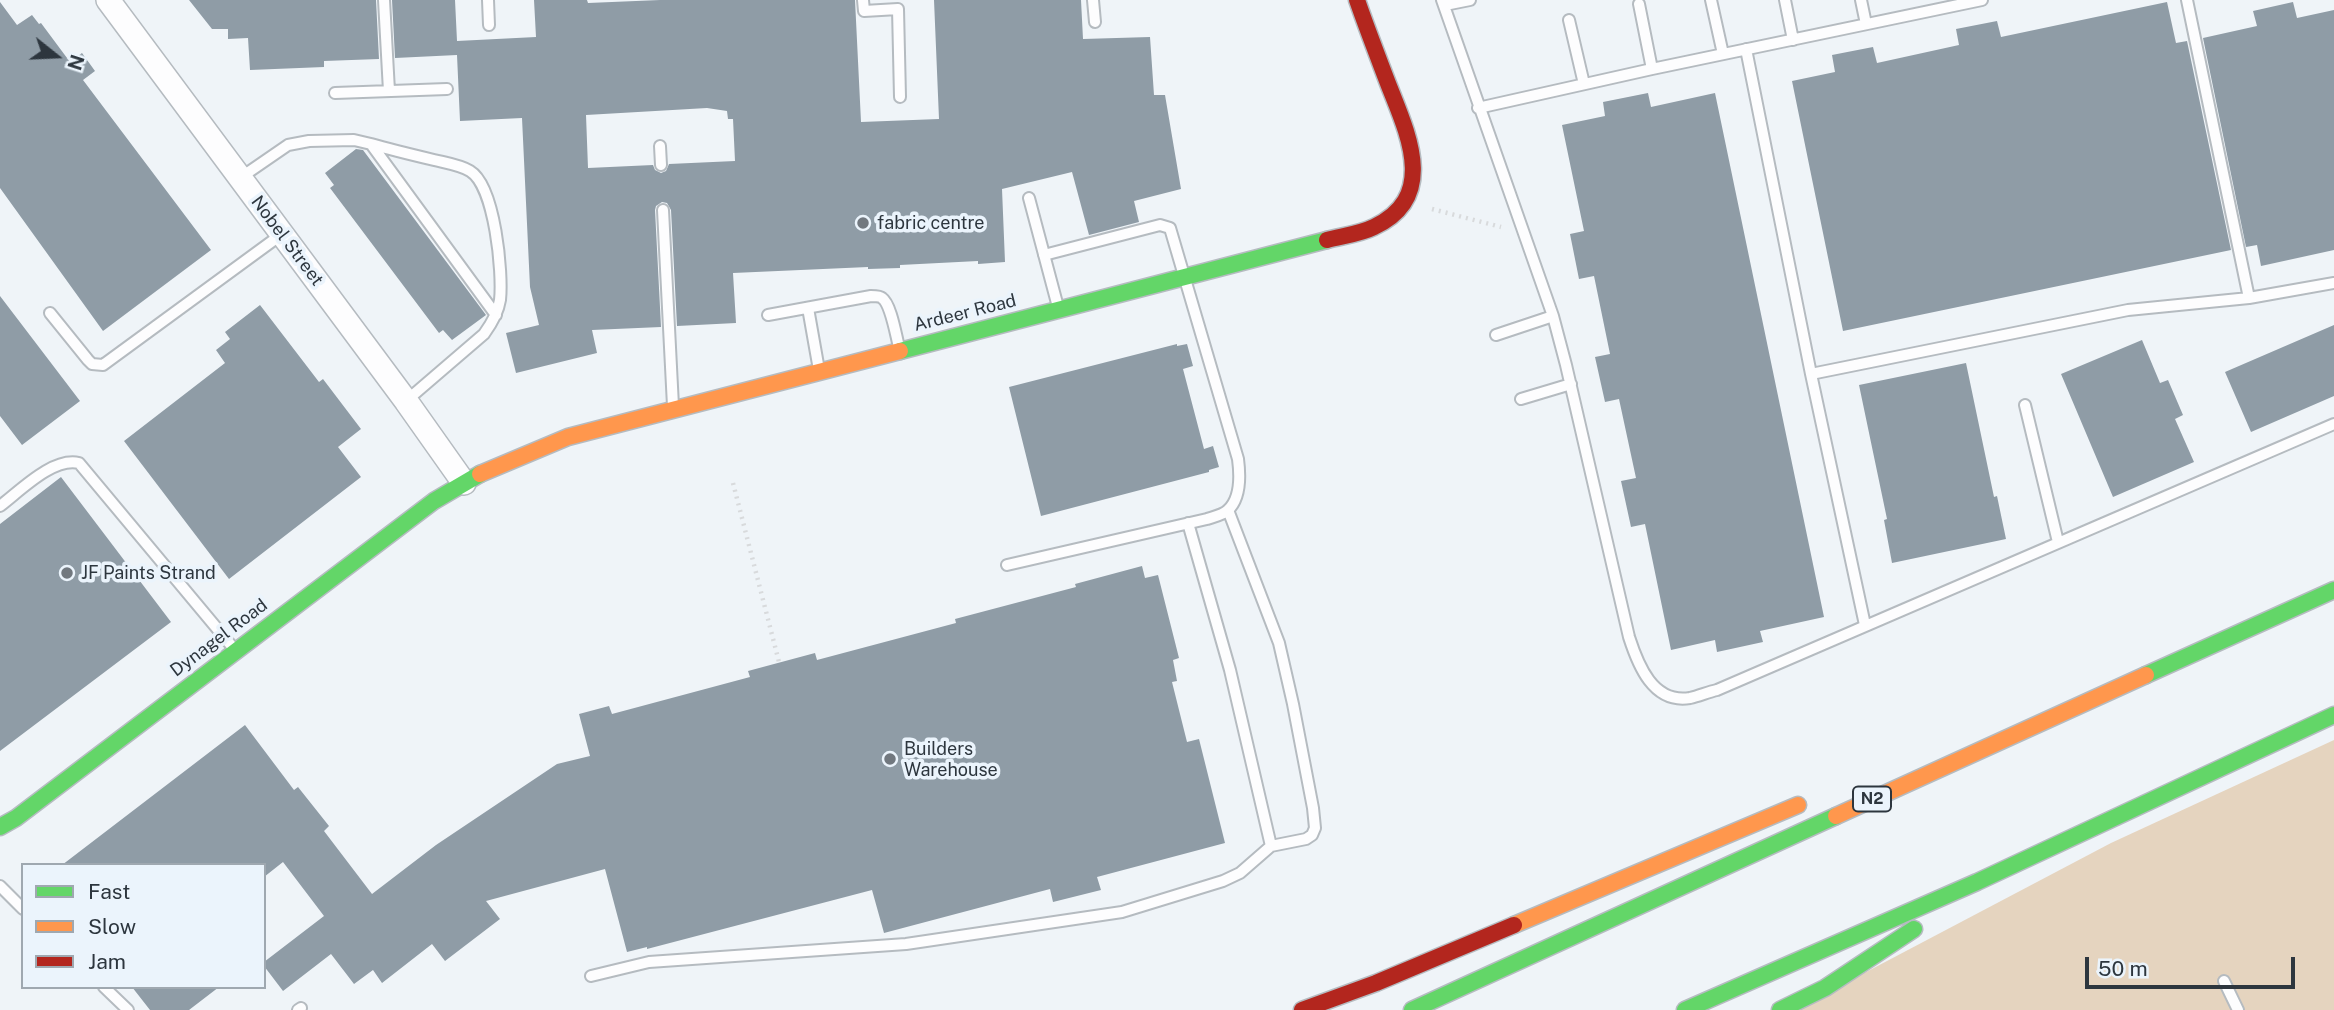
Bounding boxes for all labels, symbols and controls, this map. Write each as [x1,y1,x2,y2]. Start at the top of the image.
north arrow [21,21,91,91]
text: N [63,52,89,73]
street label: Nobel Street [246,192,328,290]
place label: fabric centre [877,212,985,234]
marker: fabric centre [855,215,871,231]
street label: Ardeer Road [912,290,1018,336]
place label: JF Paints Strand [81,562,216,584]
marker: JF Paints Strand [59,565,75,581]
street label: Dynagel Road [166,594,272,682]
place label: Builders Warehouse [904,738,998,780]
marker: Builders Warehouse [882,751,898,767]
road number: N2 [1853,786,1891,812]
legend [21,863,266,989]
text: Fast [88,879,130,904]
text: Slow [88,914,136,939]
scale bar [2089,944,2299,988]
text: Jam [88,949,126,974]
text: 50 m [2098,956,2148,981]

